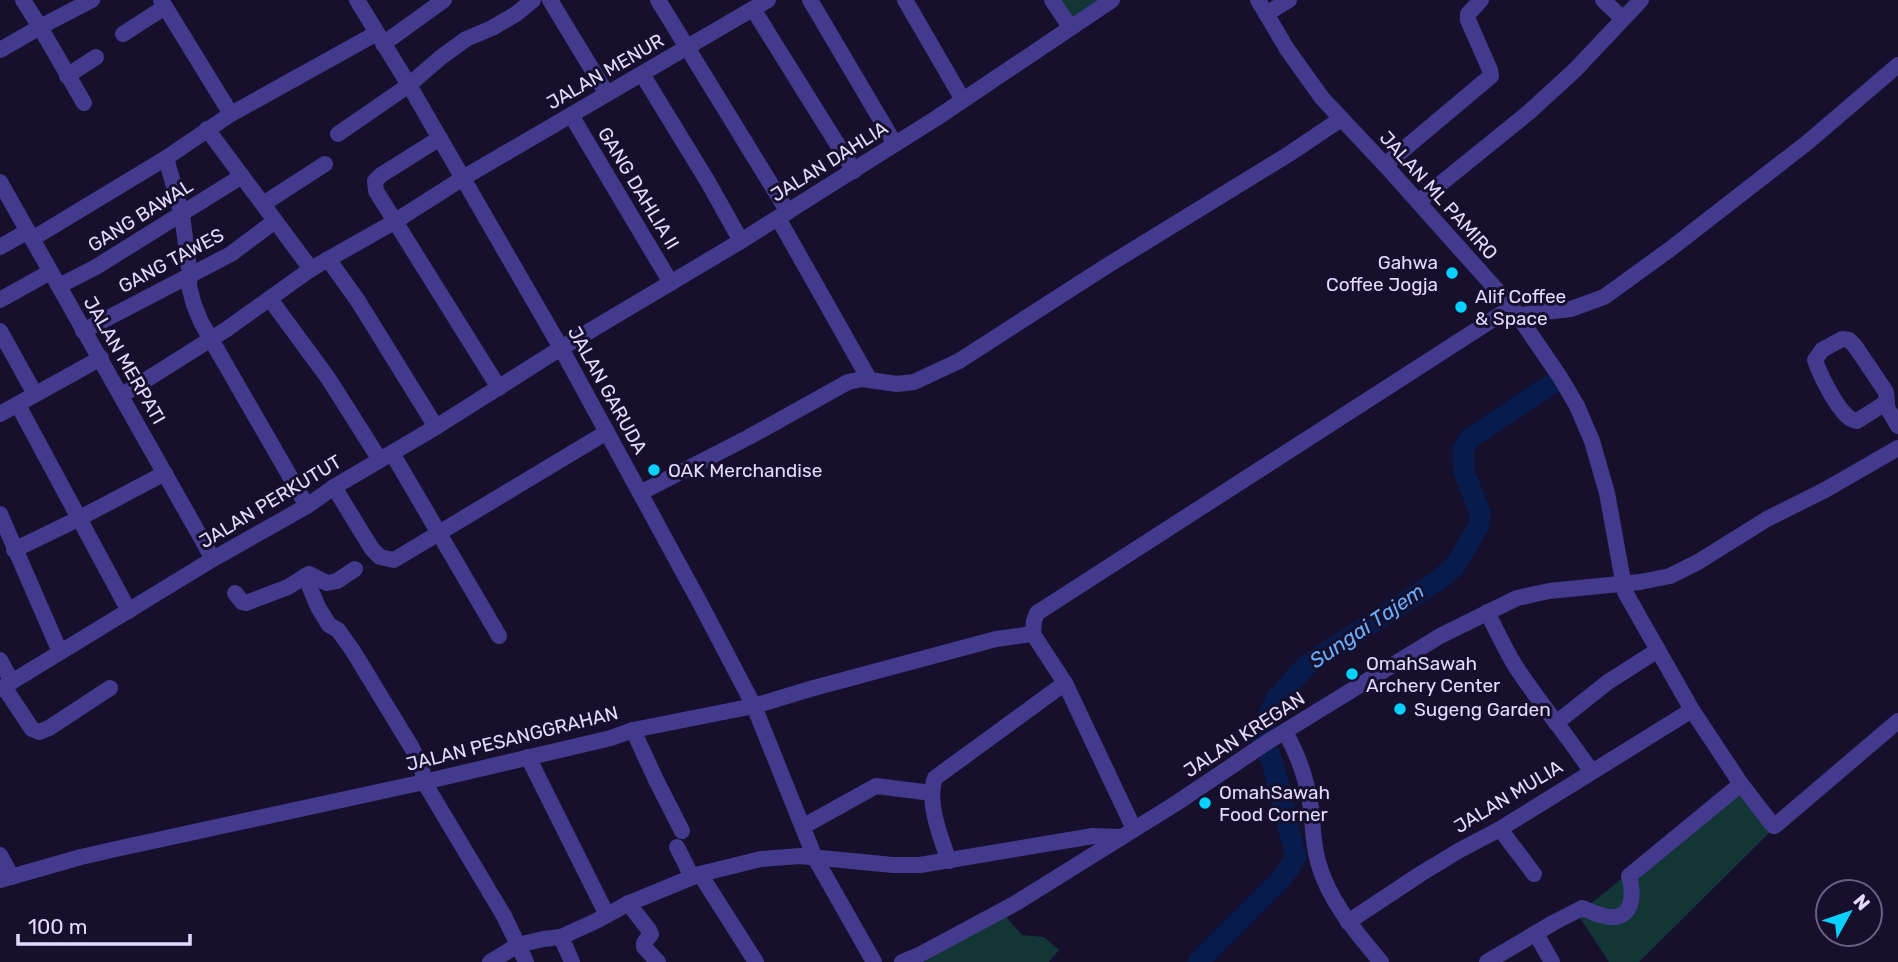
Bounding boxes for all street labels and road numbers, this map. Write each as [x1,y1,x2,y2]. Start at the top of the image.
street label: JALAN MENUR [543,29,668,114]
street label: JALAN DAHLIA [767,116,892,207]
street label: GANG DAHLIA II [593,123,684,254]
street label: JALAN ML PAMIRO [1375,126,1503,265]
street label: GANG BAWAL [84,174,197,257]
street label: GANG TAWES [115,223,228,298]
street label: JALAN MERPATI [79,292,170,428]
street label: JALAN GARUDA [563,322,652,458]
street label: JALAN PERKUTUT [195,450,346,553]
street label: JALAN KREGAN [1179,687,1309,782]
street label: JALAN PESANGGRAHAN [404,701,620,776]
street label: JALAN MULIA [1450,755,1567,838]

